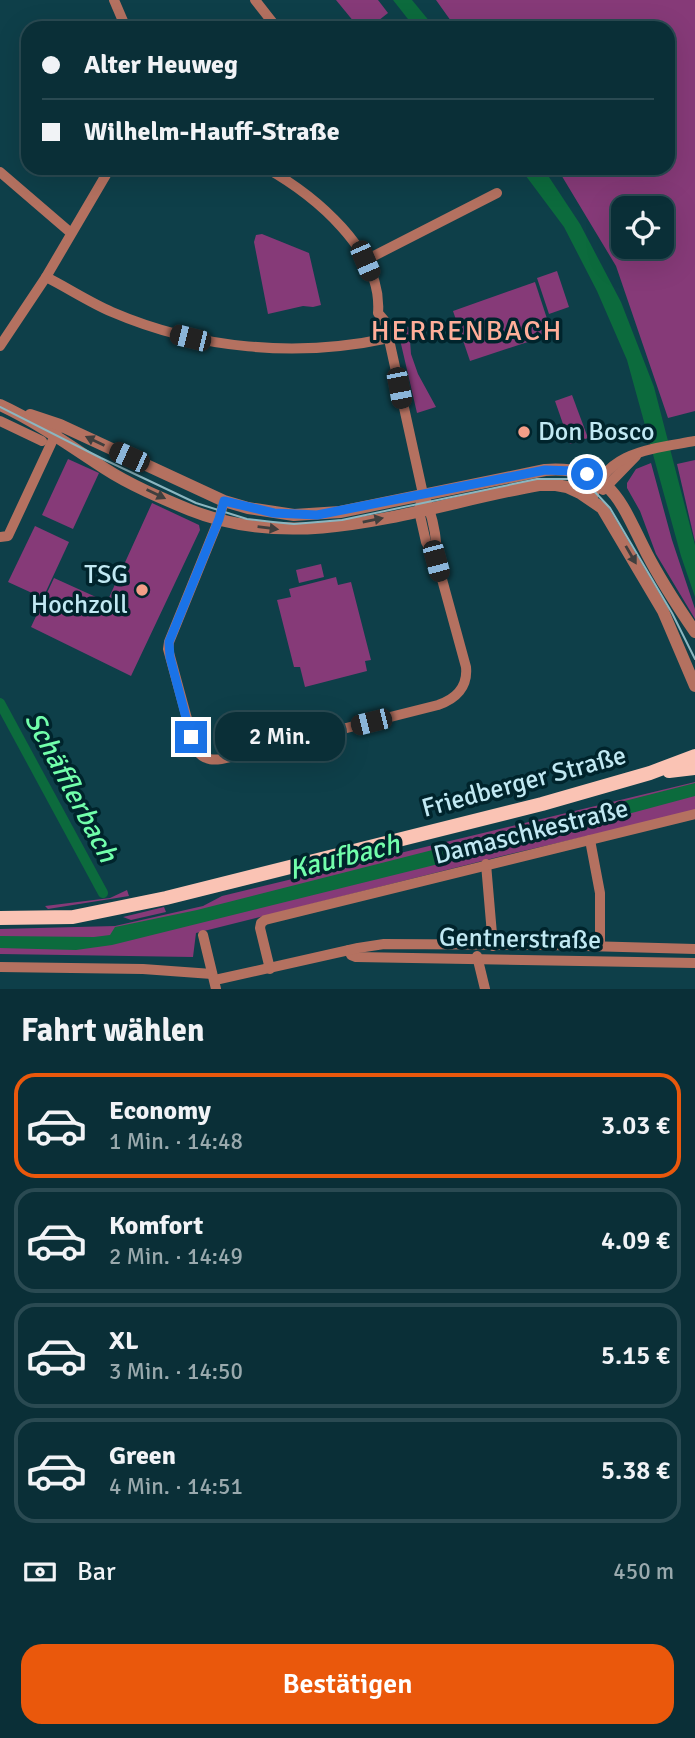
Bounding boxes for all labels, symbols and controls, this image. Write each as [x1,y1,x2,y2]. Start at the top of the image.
text: Alter Heuweg [84,49,238,81]
text: Wilhelm-Hauff-Straße [84,116,340,148]
map controls [611,196,674,259]
button: locate [611,196,674,259]
car [348,238,383,284]
district label: HERRENBACH [371,314,563,348]
car [168,323,213,353]
car [385,365,414,411]
place label: Don Bosco [538,416,655,448]
marker: Don Bosco [516,424,532,440]
one-way arrow [85,436,105,447]
car [106,439,153,475]
route start [571,458,603,490]
one-way arrow [146,488,166,500]
one-way arrow [362,515,384,526]
one-way arrow [257,522,279,533]
car [421,538,452,584]
one-way arrow [625,546,638,565]
place label: TSG Hochzoll [31,559,128,621]
marker: TSG Hochzoll [134,582,150,598]
water label: Schäfflerbach [17,706,125,869]
car [349,707,394,737]
callout: 2 Min. [216,712,345,762]
route end [175,721,207,753]
text: 2 Min. [249,722,311,751]
street label: Friedberger Straße [418,739,630,825]
street label: Damaschkestraße [430,792,632,872]
water label: Kaufbach [285,827,404,887]
street label: Gentnerstraße [439,922,601,956]
text: Fahrt wählen [21,1011,205,1050]
icon: car [25,1094,88,1157]
text: Economy [109,1095,211,1127]
text: 3.03 € [601,1110,670,1142]
text: 1 Min. · 14:48 [109,1127,243,1156]
icon: car [25,1209,88,1272]
text: Komfort [109,1210,203,1242]
text: 4.09 € [601,1225,670,1257]
text: 2 Min. · 14:49 [109,1242,243,1271]
icon: car [25,1324,88,1387]
text: XL [109,1325,139,1357]
text: 5.15 € [601,1340,670,1372]
text: 3 Min. · 14:50 [109,1357,243,1386]
icon: car [25,1439,88,1502]
text: Green [109,1440,176,1472]
text: 5.38 € [601,1455,670,1487]
text: 4 Min. · 14:51 [109,1472,243,1501]
icon: cash [21,1553,59,1591]
text: Bar [77,1556,115,1588]
text: 450 m [613,1557,674,1586]
button: Bestätigen [21,1644,674,1724]

